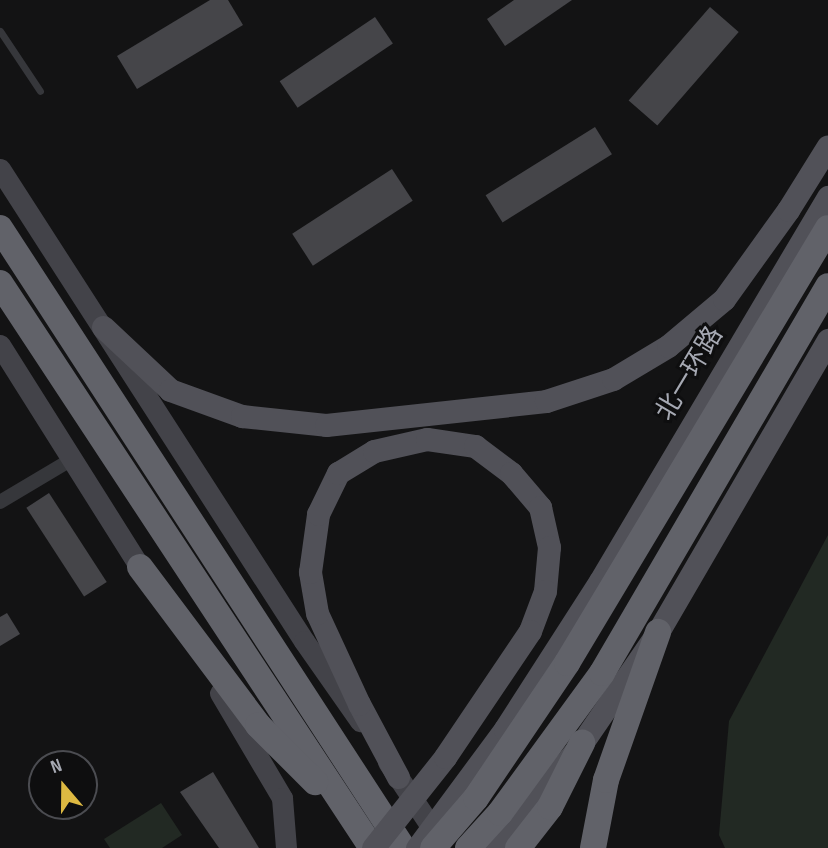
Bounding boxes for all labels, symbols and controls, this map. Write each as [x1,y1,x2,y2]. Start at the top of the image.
street label: 北一环路 [650,321,730,427]
north arrow [28,750,98,820]
text: N [48,754,65,779]

